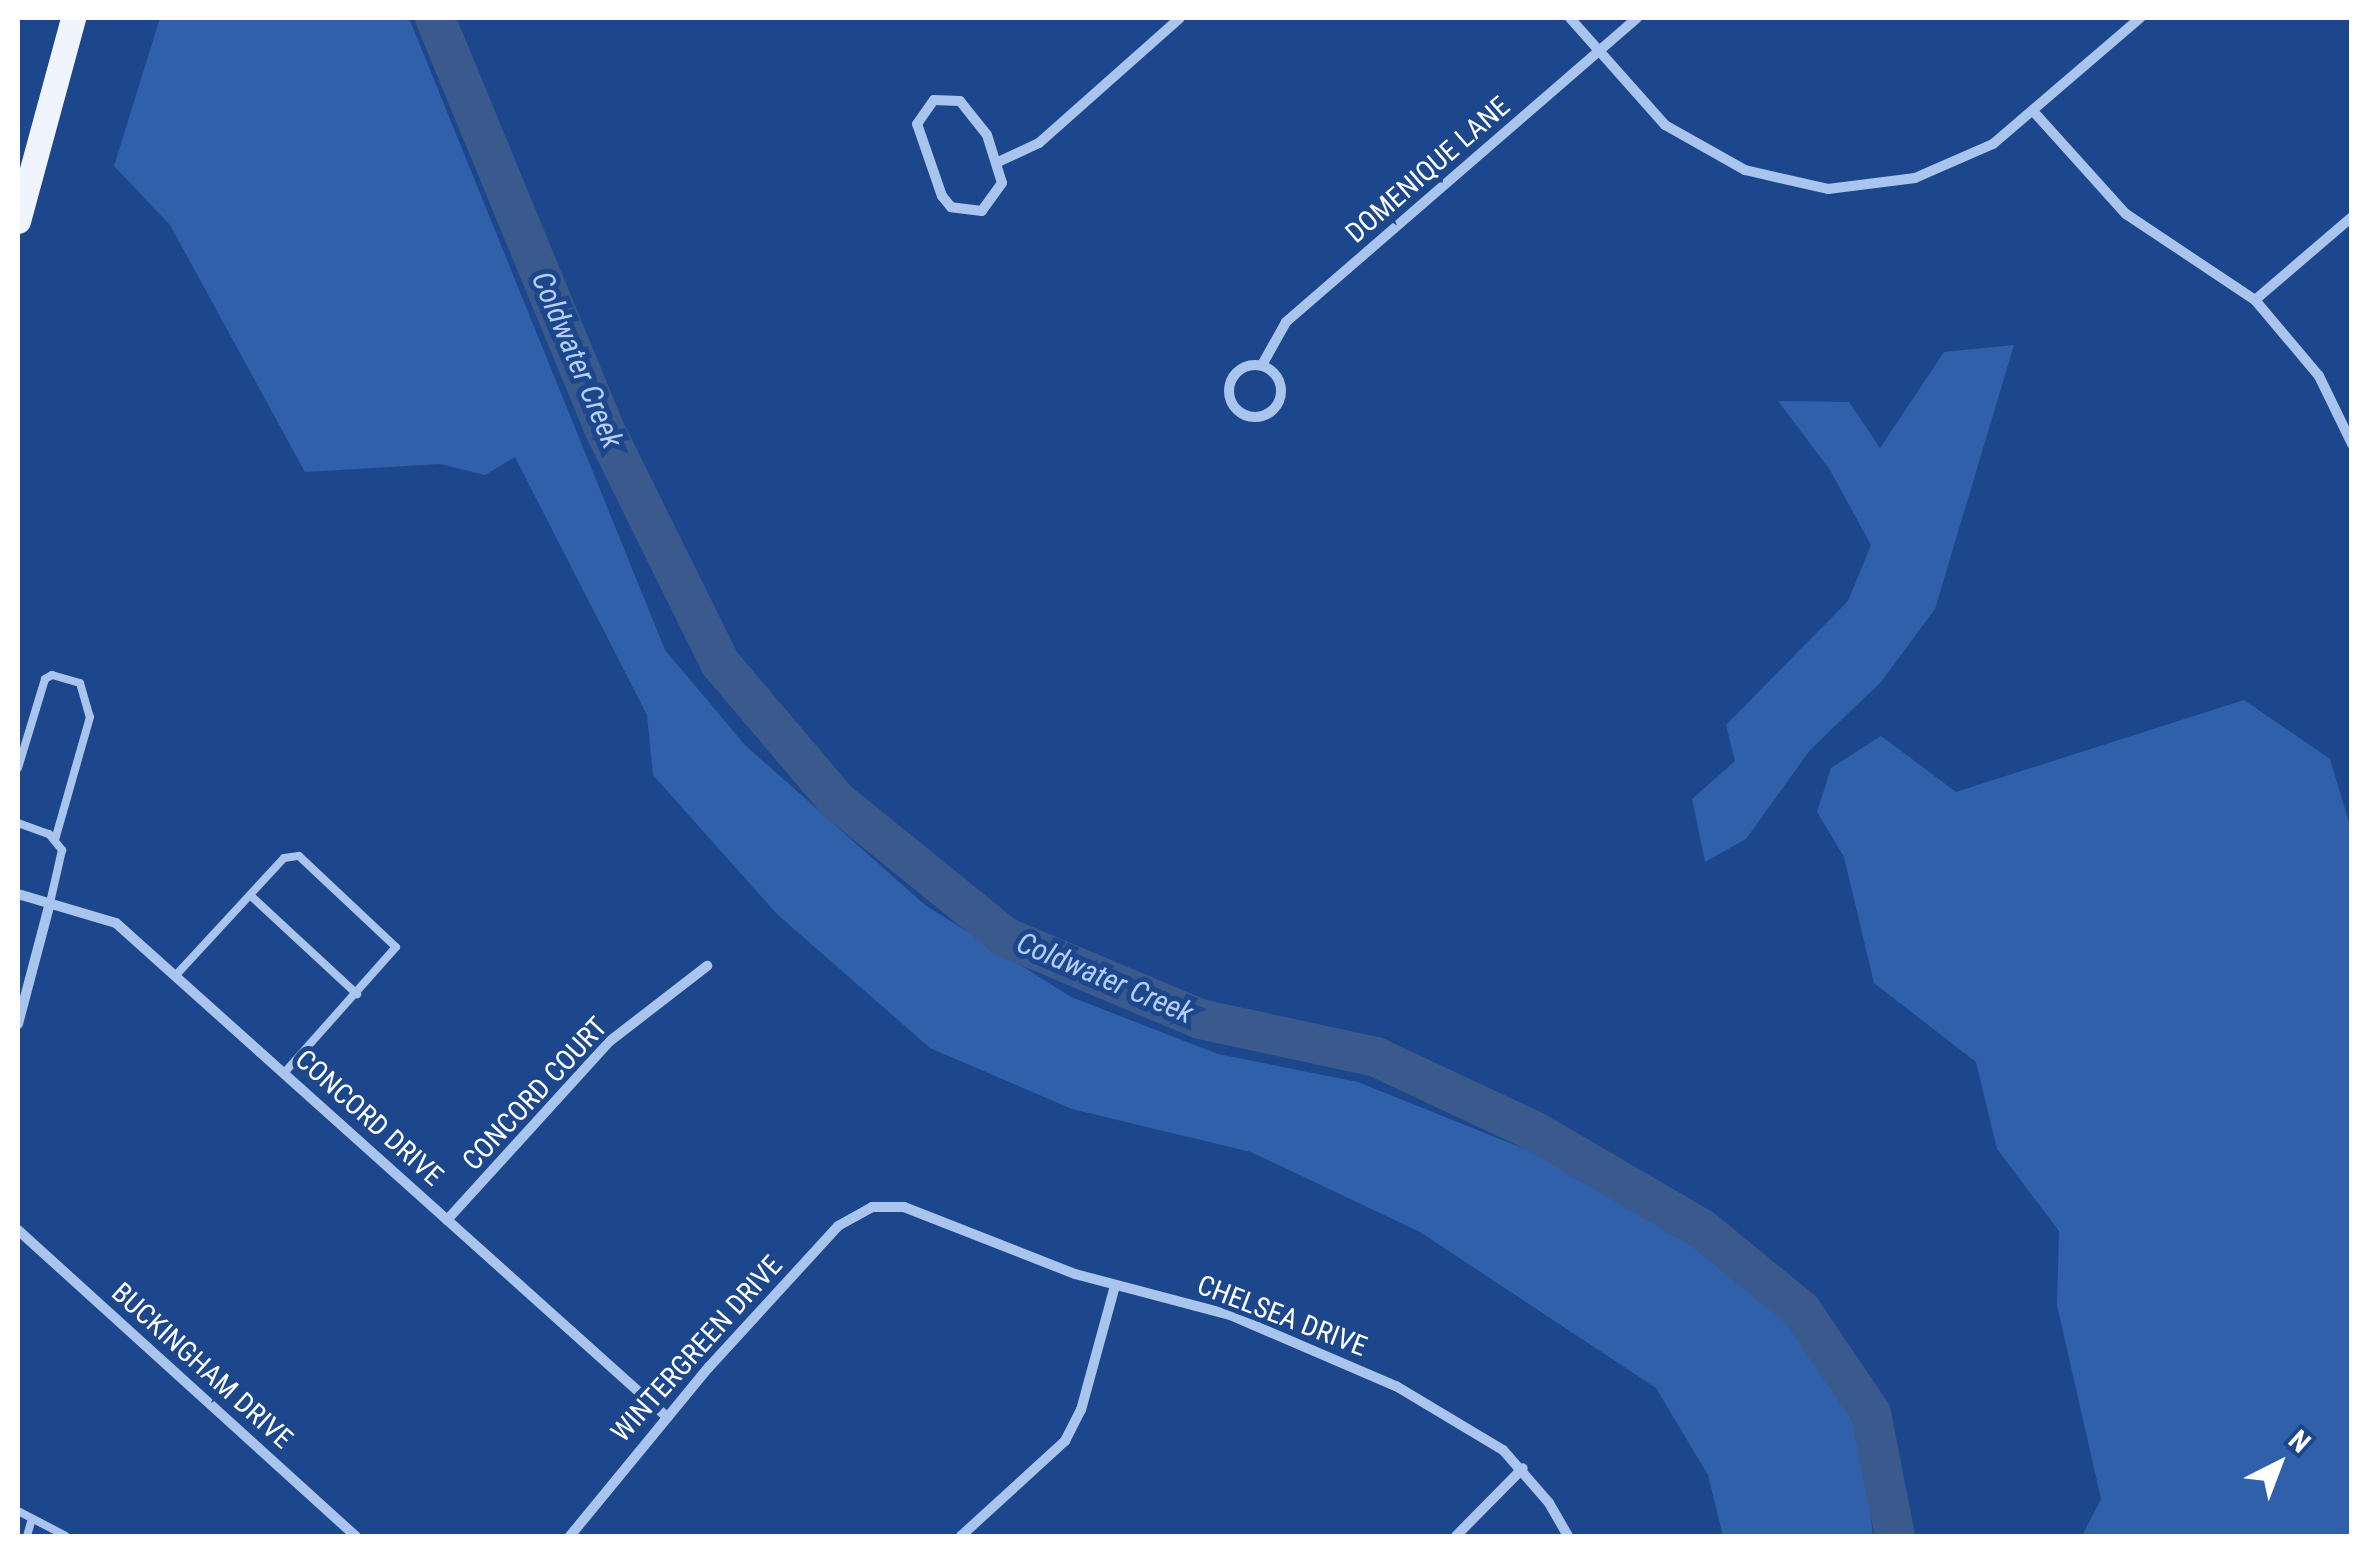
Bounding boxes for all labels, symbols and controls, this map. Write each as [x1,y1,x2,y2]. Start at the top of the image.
street label: DOMENIQUE LANE [1339,90,1517,250]
water label: Coldwater Creek [524,266,630,454]
water label: Coldwater Creek [1011,925,1199,1031]
street label: CONCORD COURT [456,1011,614,1177]
street label: CONCORD DRIVE [288,1043,450,1193]
street label: WINTERGREEN DRIVE [605,1249,789,1449]
street label: CHELSEA DRIVE [1192,1268,1372,1364]
street label: BUCKINGHAM DRIVE [105,1276,299,1456]
north arrow [2229,1414,2329,1514]
text: N [2282,1423,2317,1459]

